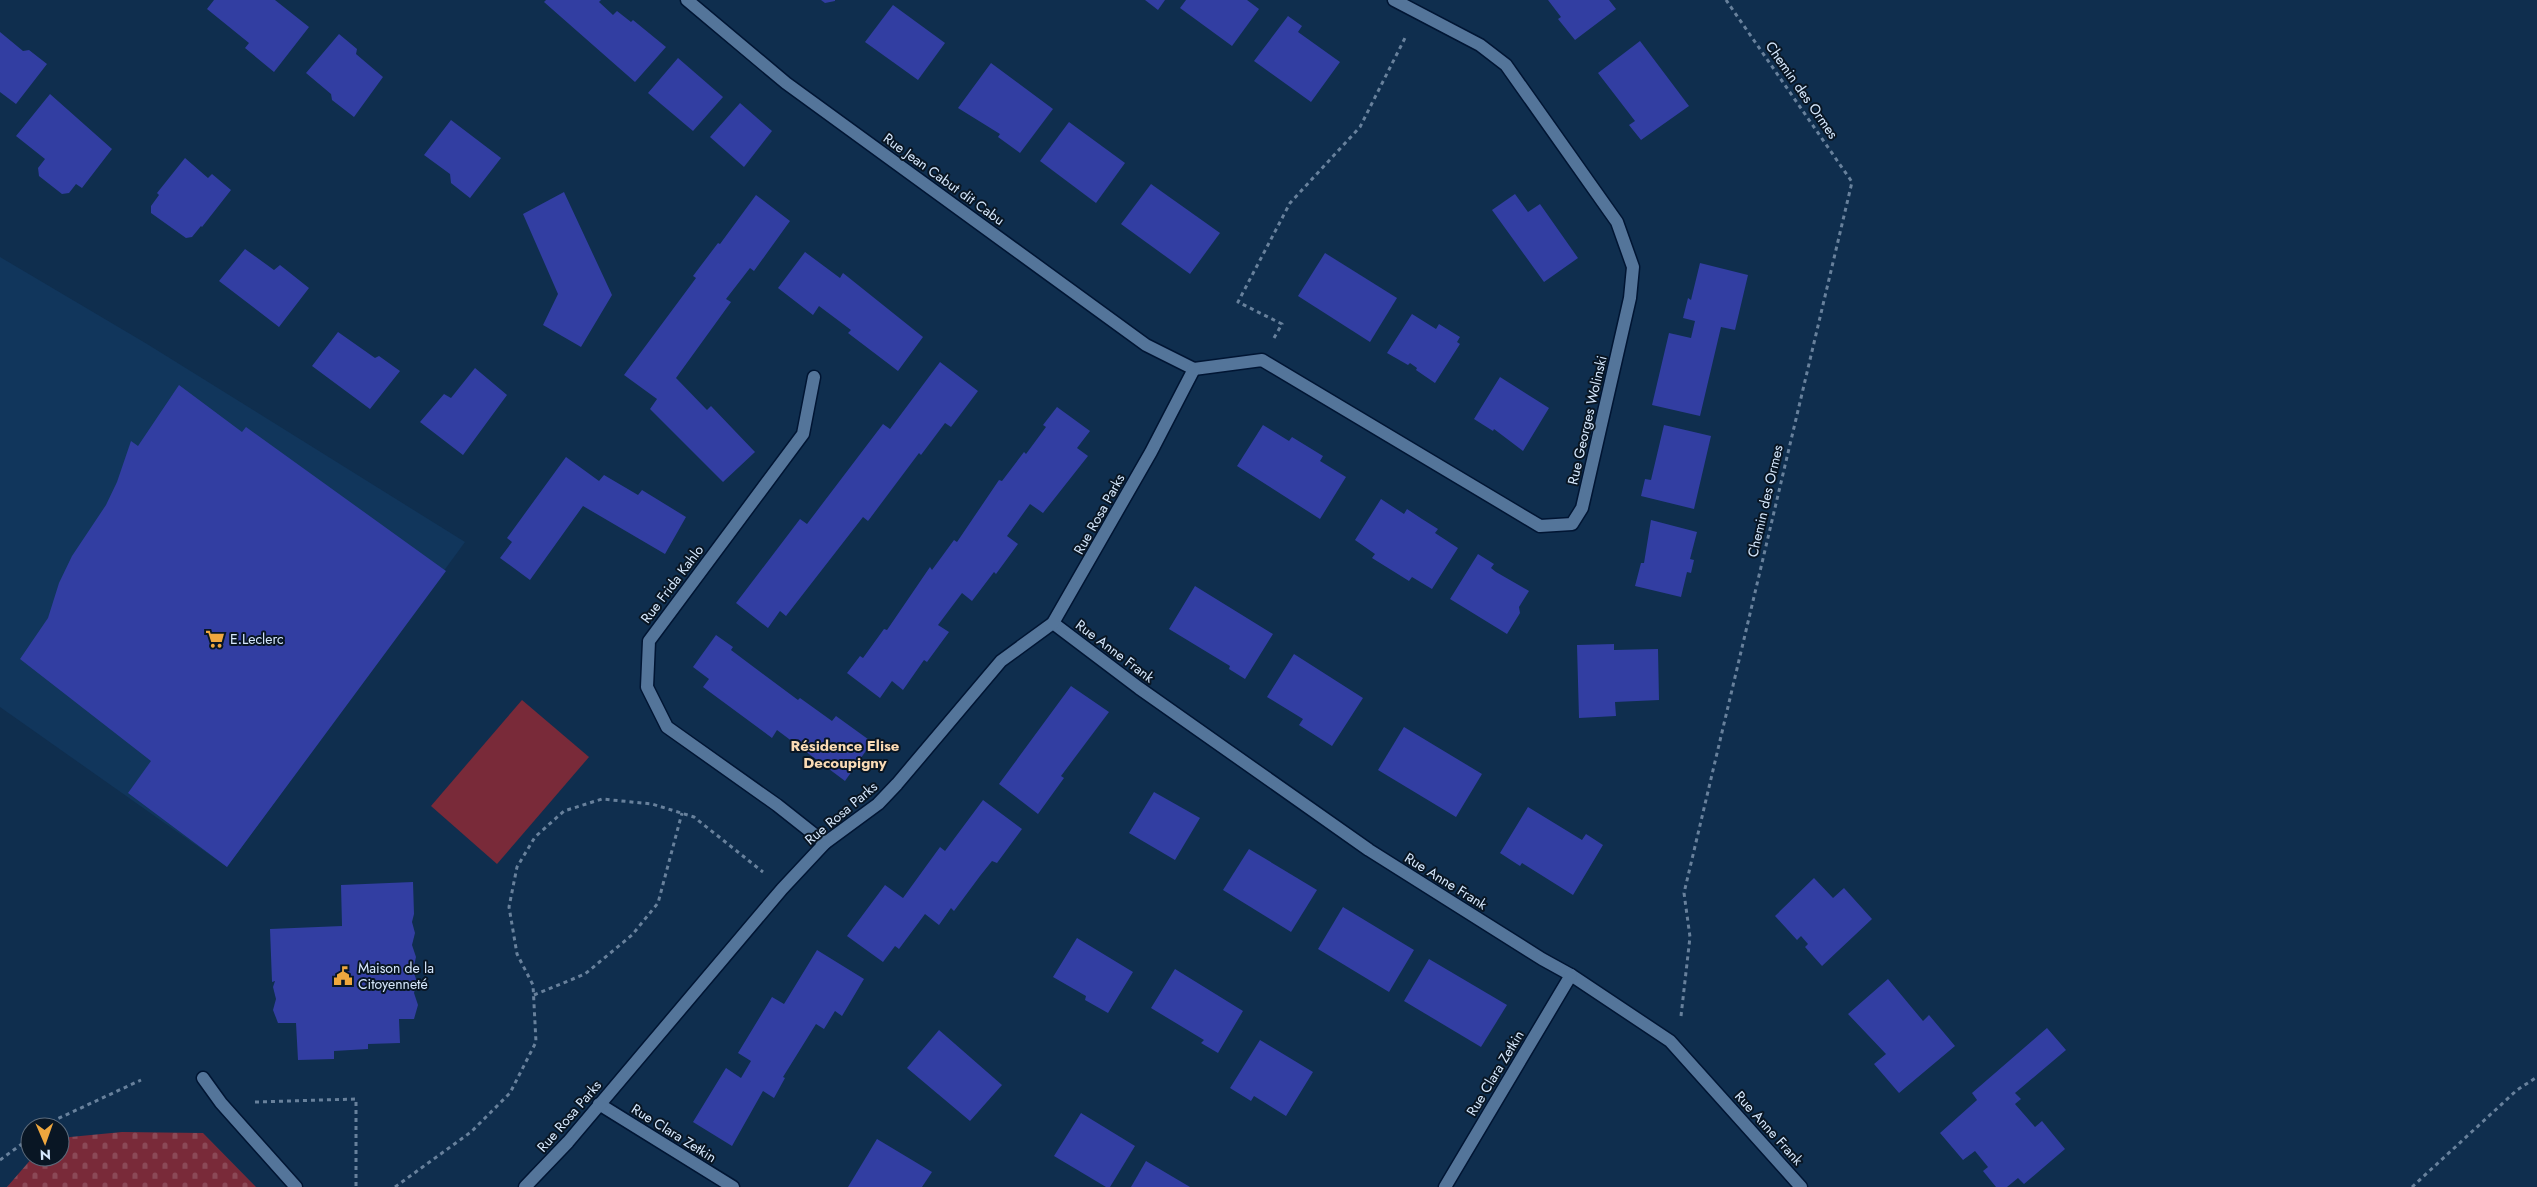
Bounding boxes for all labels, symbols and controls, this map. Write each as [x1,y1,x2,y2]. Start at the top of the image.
street label: Chemin des Ormes [1761,37,1843,143]
street label: Rue Jean Cabut dit Cabu [879,128,1009,230]
street label: Rue Georges Wolinski [1562,353,1612,487]
street label: Chemin des Ormes [1742,442,1788,559]
street label: Rue Rosa Parks [1069,470,1130,558]
street label: Rue Frida Kahlo [636,540,708,627]
street label: Rue Anne Frank [1072,615,1159,688]
supermarket icon: E.Leclerc [204,628,226,650]
place label: E.Leclerc [230,629,284,649]
district label: Résidence Elise Decoupigny [791,735,900,774]
street label: Rue Rosa Parks [800,776,882,849]
street label: Rue Anne Frank [1401,848,1492,915]
place label: Maison de la Citoyenneté [358,958,434,994]
public building icon: Maison de la Citoyenneté [332,965,354,987]
street label: Rue Clara Zetkin [1461,1026,1529,1120]
street label: Rue Rosa Parks [532,1075,606,1156]
street label: Rue Anne Frank [1730,1086,1808,1170]
street label: Rue Clara Zetkin [628,1099,720,1167]
north arrow [20,1117,70,1167]
text: N [40,1145,51,1165]

